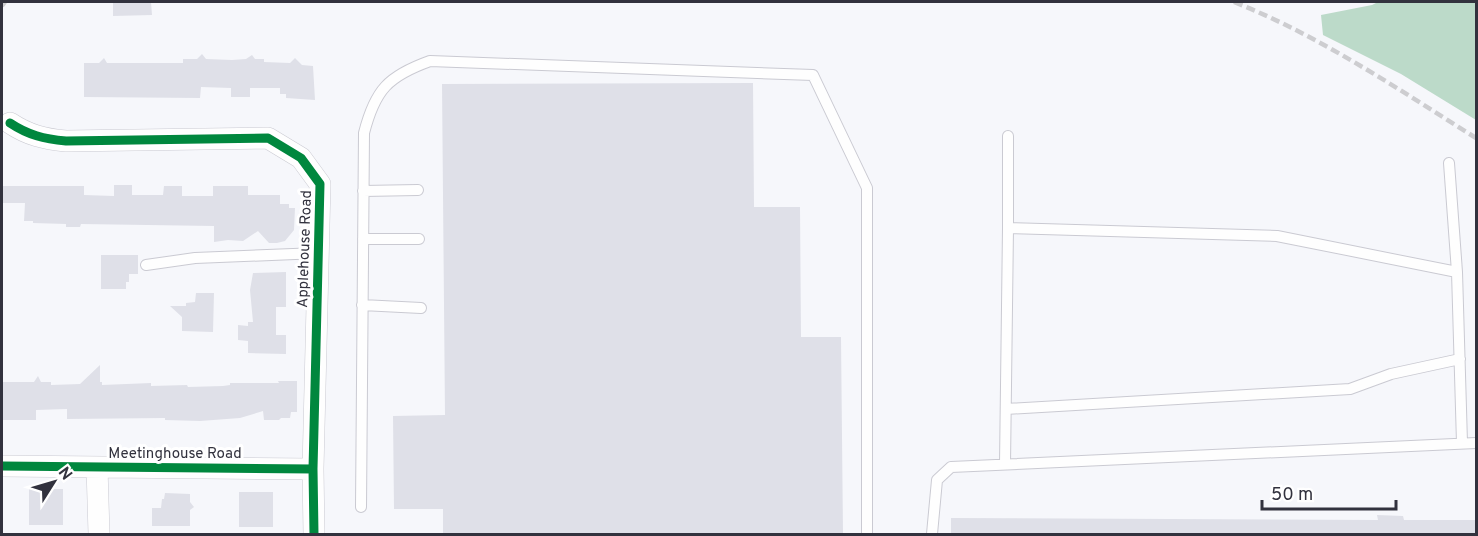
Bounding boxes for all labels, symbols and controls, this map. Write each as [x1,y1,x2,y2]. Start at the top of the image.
street label: Applehouse Road [294,190,317,308]
street label: Meetinghouse Road [108,445,242,464]
north arrow [24,452,84,512]
text: N [53,464,76,485]
scale bar [1262,473,1396,511]
text: 50 m [1271,484,1313,507]

